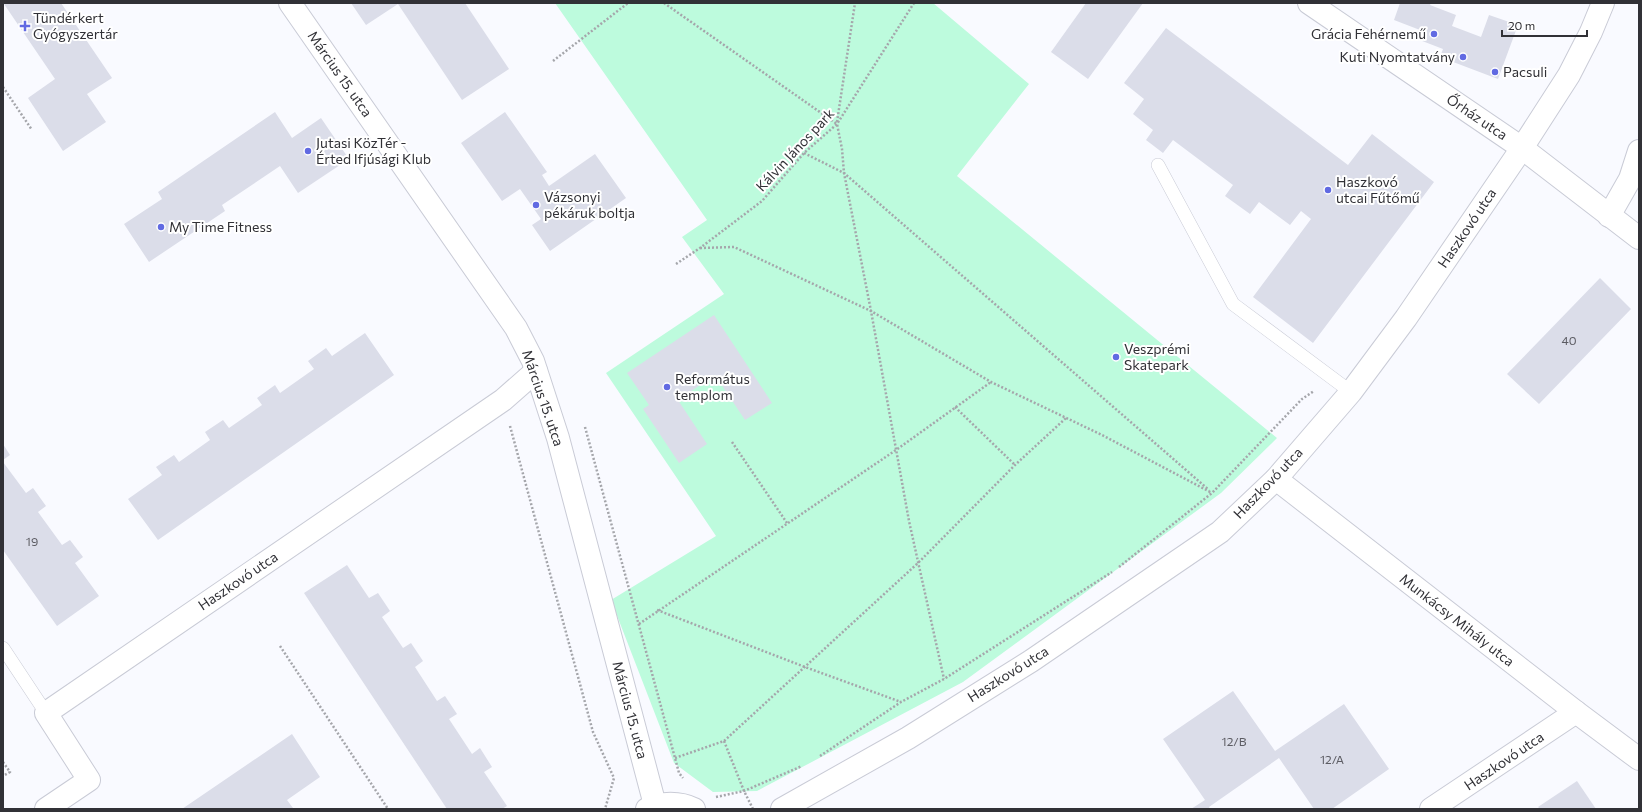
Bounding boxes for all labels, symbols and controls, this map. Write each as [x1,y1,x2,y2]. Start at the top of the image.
place label: Tündérkert Gyógyszertár [33,9,118,42]
scale bar [1502,12,1587,38]
text: 20 m [1508,18,1535,32]
marker: Tündérkert Gyógyszertár [20,21,30,31]
place label: Grácia Fehérnemű [1311,25,1426,42]
street label: Március 15. utca [305,28,376,120]
marker: Grácia Fehérnemű [1429,29,1439,39]
place label: Kuti Nyomtatvány [1340,48,1455,65]
marker: Kuti Nyomtatvány [1458,52,1468,62]
place label: Pacsuli [1503,63,1547,80]
marker: Pacsuli [1490,67,1500,77]
street label: Őrház utca [1444,90,1511,143]
street label: Kálvin János park [752,104,838,195]
place label: Jutasi KözTér - Érted Ifjúsági Klub [316,134,431,167]
marker: Jutasi KözTér - Érted Ifjúsági Klub [303,146,313,156]
place label: Haszkovó utcai Fűtőmű [1336,173,1420,206]
marker: Haszkovó utcai Fűtőmű [1323,185,1333,195]
street label: Haszkovó utca [1434,185,1499,271]
place label: Vázsonyi pékáruk boltja [544,188,635,221]
marker: Vázsonyi pékáruk boltja [531,200,541,210]
place label: My Time Fitness [169,218,272,235]
marker: My Time Fitness [156,222,166,232]
house number: 40 [1561,333,1577,347]
place label: Veszprémi Skatepark [1124,340,1190,373]
street label: Március 15. utca [519,347,568,448]
marker: Veszprémi Skatepark [1111,352,1121,362]
place label: Református templom [675,370,750,403]
marker: Református templom [662,382,672,392]
street label: Haszkovó utca [1229,444,1306,522]
house number: 19 [26,534,38,548]
street label: Haszkovó utca [195,548,281,613]
street label: Munkácsy Mihály utca [1397,570,1518,670]
street label: Haszkovó utca [964,642,1051,705]
street label: Március 15. utca [609,659,652,761]
street label: Haszkovó utca [1461,728,1547,793]
house number: 12/B [1222,734,1247,748]
house number: 12/A [1320,752,1344,766]

